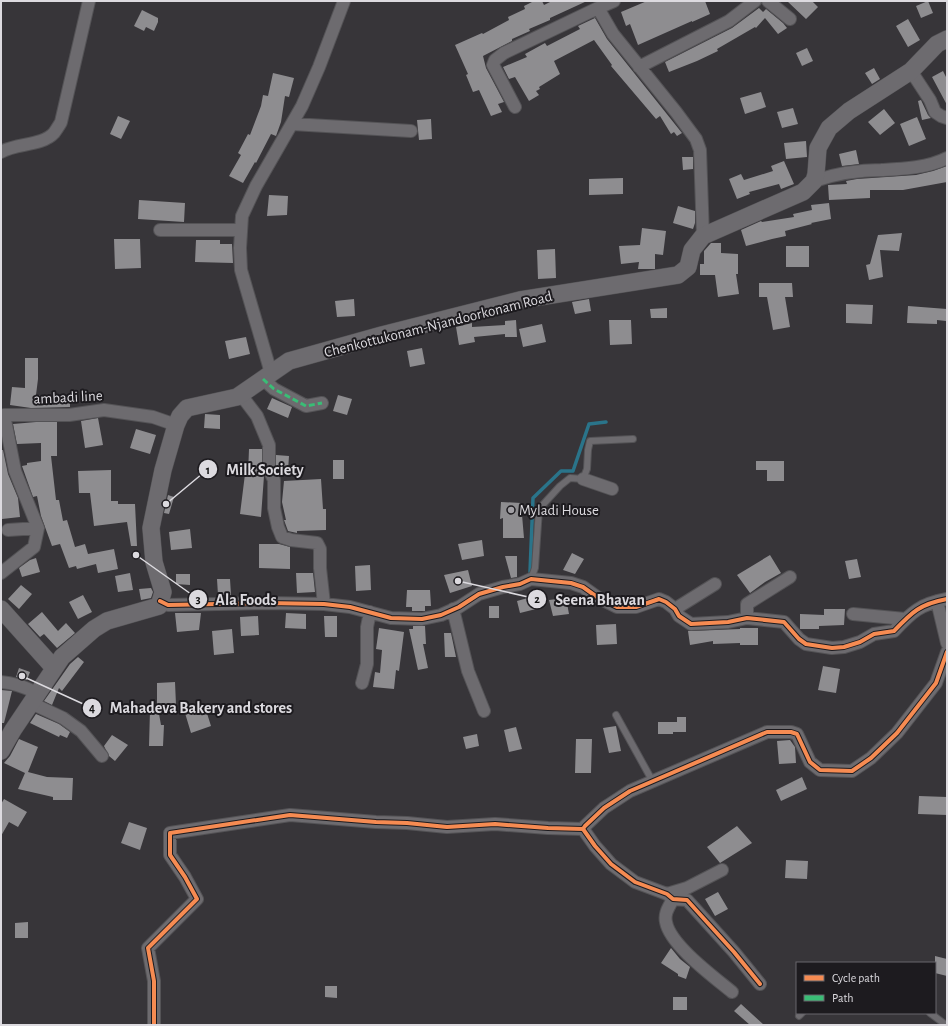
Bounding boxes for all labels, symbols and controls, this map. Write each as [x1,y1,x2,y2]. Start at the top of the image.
street label: Chenkottukonam-Njandoorkonam Road [323,289,554,360]
street label: ambadi line [33,388,103,407]
callout: Milk Society [198,455,312,483]
text: Milk Society [226,462,305,479]
text: 1 [206,464,210,476]
place label: Myladi House [519,503,599,518]
marker: Myladi House [506,505,516,515]
callout: Ala Foods [188,585,285,613]
callout: Seena Bhavan [527,585,653,613]
text: Ala Foods [215,592,277,608]
text: Seena Bhavan [555,592,645,608]
text: 3 [195,593,201,605]
text: 2 [534,593,540,605]
callout: Mahadeva Bakery and stores [82,694,300,722]
text: Mahadeva Bakery and stores [110,700,292,717]
text: 4 [89,702,95,714]
legend [796,962,936,1014]
text: Cycle path [832,972,880,985]
text: Path [832,992,854,1004]

